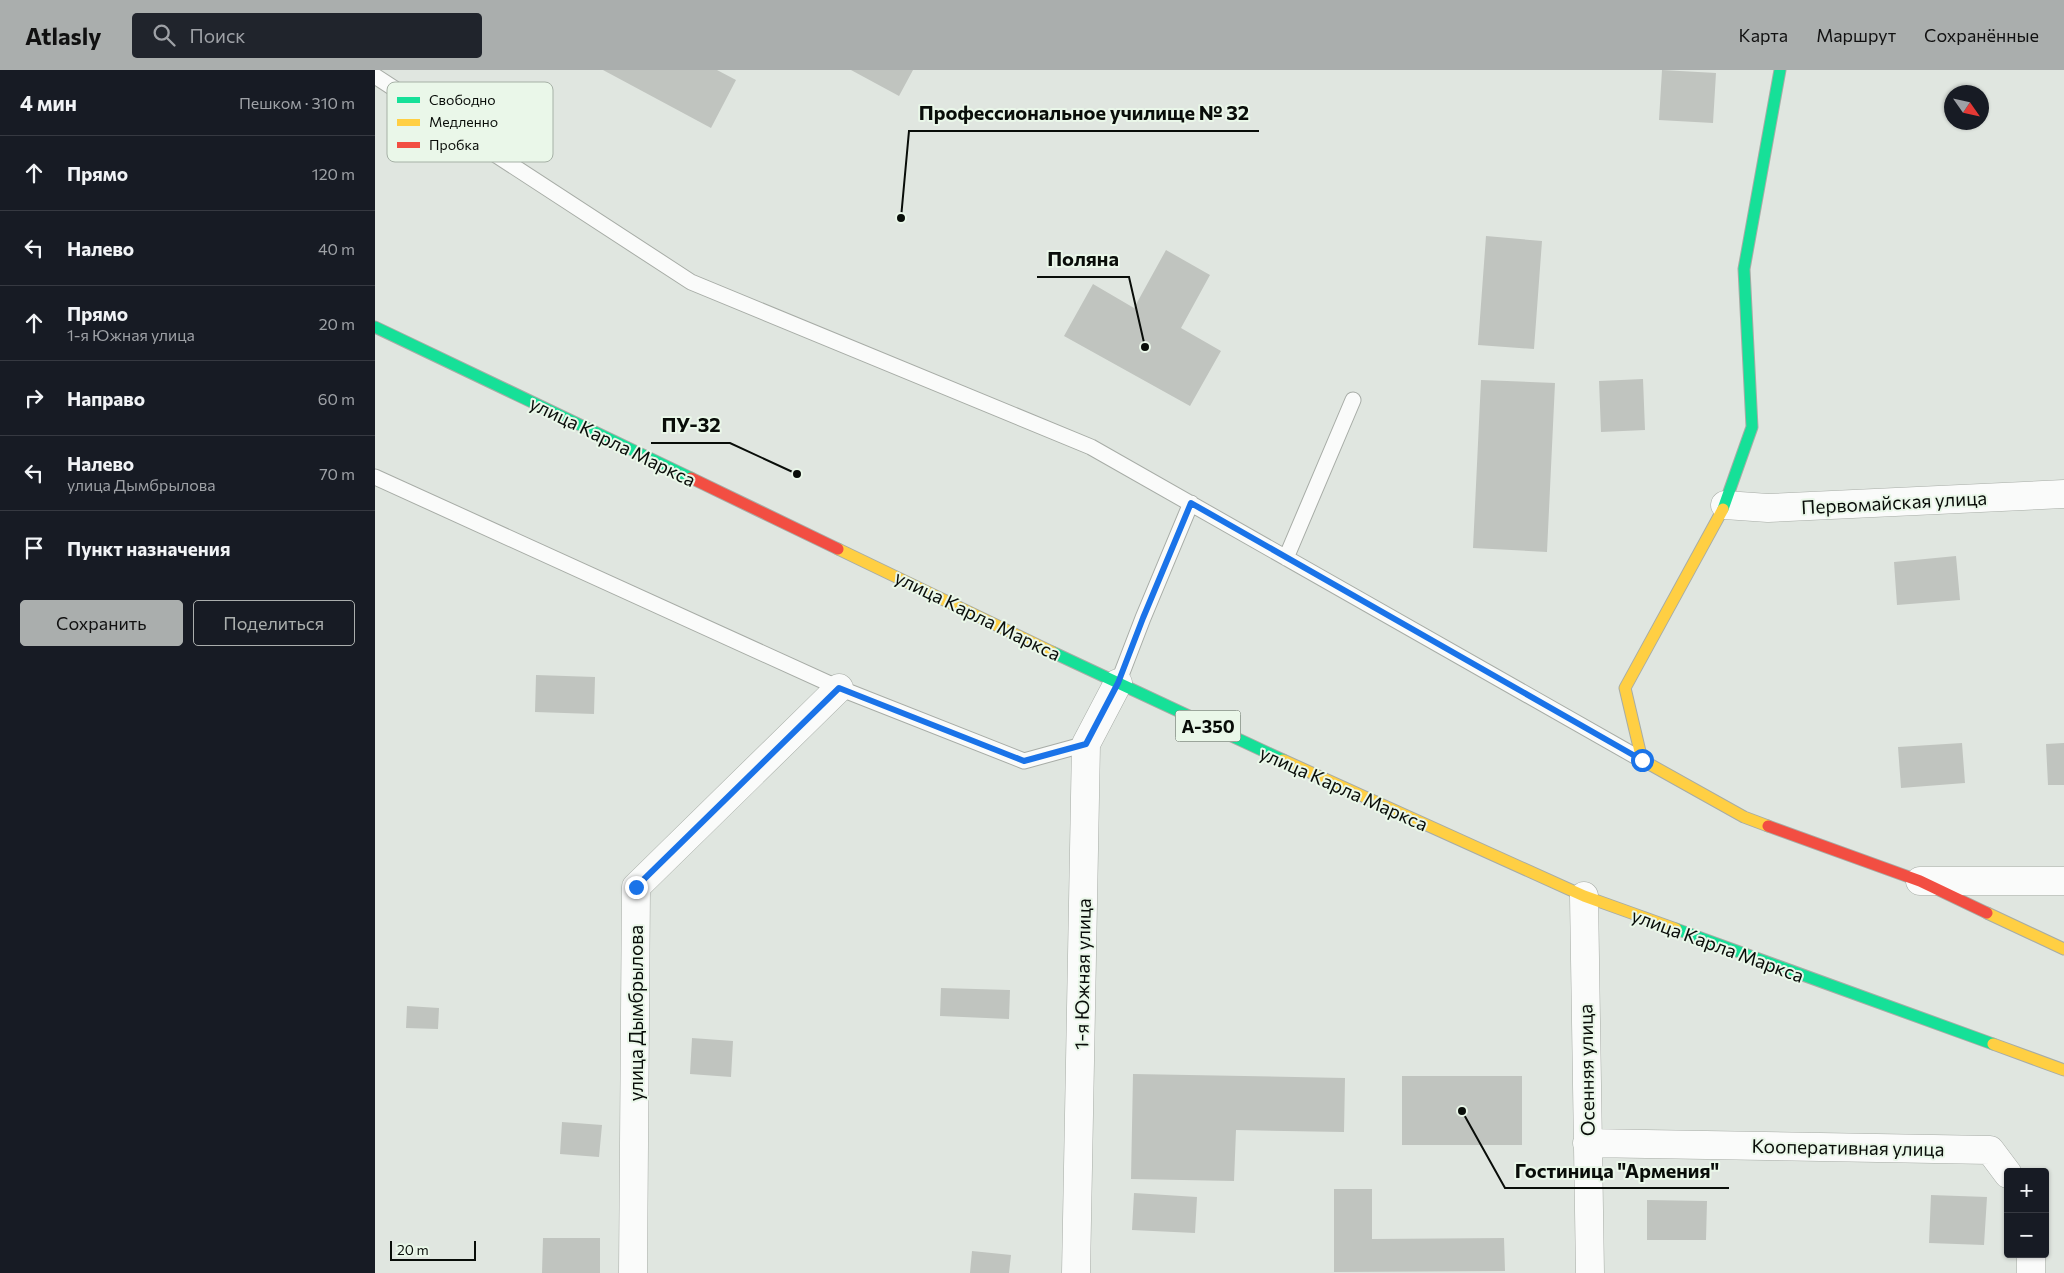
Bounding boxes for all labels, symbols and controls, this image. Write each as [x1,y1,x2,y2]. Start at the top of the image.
search box [132,13,482,58]
text: Atlasly [25,21,102,50]
icon: search [150,21,178,49]
text: Поиск [190,24,246,47]
text: Карта [1739,24,1788,46]
text: Маршрут [1816,24,1896,46]
text: Сохранённые [1924,24,2039,46]
legend [387,82,553,162]
north arrow [1944,85,1989,130]
text: 4 мин [20,90,77,115]
text: Свободно [429,91,496,108]
text: Пешком · 310 m [239,93,355,112]
callout: Профессиональное училище № 32 [909,96,1259,131]
text: Профессиональное училище № 32 [919,100,1249,124]
text: Медленно [429,113,498,130]
text: Пробка [429,136,479,153]
icon: ahead [20,159,48,187]
text: Прямо [67,162,128,185]
text: 120 m [312,164,355,183]
icon: left [20,234,48,262]
text: Налево [67,237,134,260]
text: 40 m [318,239,355,258]
callout: Поляна [1037,242,1129,277]
text: Поляна [1047,246,1119,270]
text: Прямо [67,302,128,325]
icon: ahead [20,309,48,337]
text: 20 m [319,314,355,333]
text: 1-я Южная улица [67,325,195,344]
icon: right [20,384,48,412]
text: Направо [67,387,145,410]
text: 60 m [318,389,355,408]
street label: улица Карла Маркса [526,391,700,491]
callout: ПУ-32 [651,408,730,443]
text: ПУ-32 [661,412,721,436]
text: Налево [67,452,134,475]
icon: left [20,459,48,487]
text: 70 m [319,464,355,483]
text: улица Дымбрылова [67,475,216,494]
street label: Первомайская улица [1801,486,1987,518]
icon: arrive [20,534,48,562]
text: Пункт назначения [67,537,230,560]
street label: улица Карла Маркса [891,565,1065,665]
button: Сохранить [20,600,183,646]
button: Поделиться [193,600,355,646]
road number: А-350 [1175,710,1241,741]
street label: улица Карла Маркса [1256,741,1432,835]
route start [1631,749,1654,772]
route end [625,876,648,899]
street label: 1-я Южная улица [1069,898,1095,1050]
street label: улица Карла Маркса [1629,903,1807,987]
street label: улица Дымбрылова [624,925,647,1101]
street label: Осенняя улица [1573,1004,1599,1136]
street label: Кооперативная улица [1751,1134,1945,1160]
callout: Гостиница "Армения" [1505,1153,1729,1188]
text: Гостиница "Армения" [1515,1158,1719,1182]
map controls [2004,1168,2049,1258]
button: + [2004,1168,2049,1213]
button: − [2004,1213,2049,1258]
scale bar [390,1238,476,1261]
text: 20 m [397,1241,429,1258]

